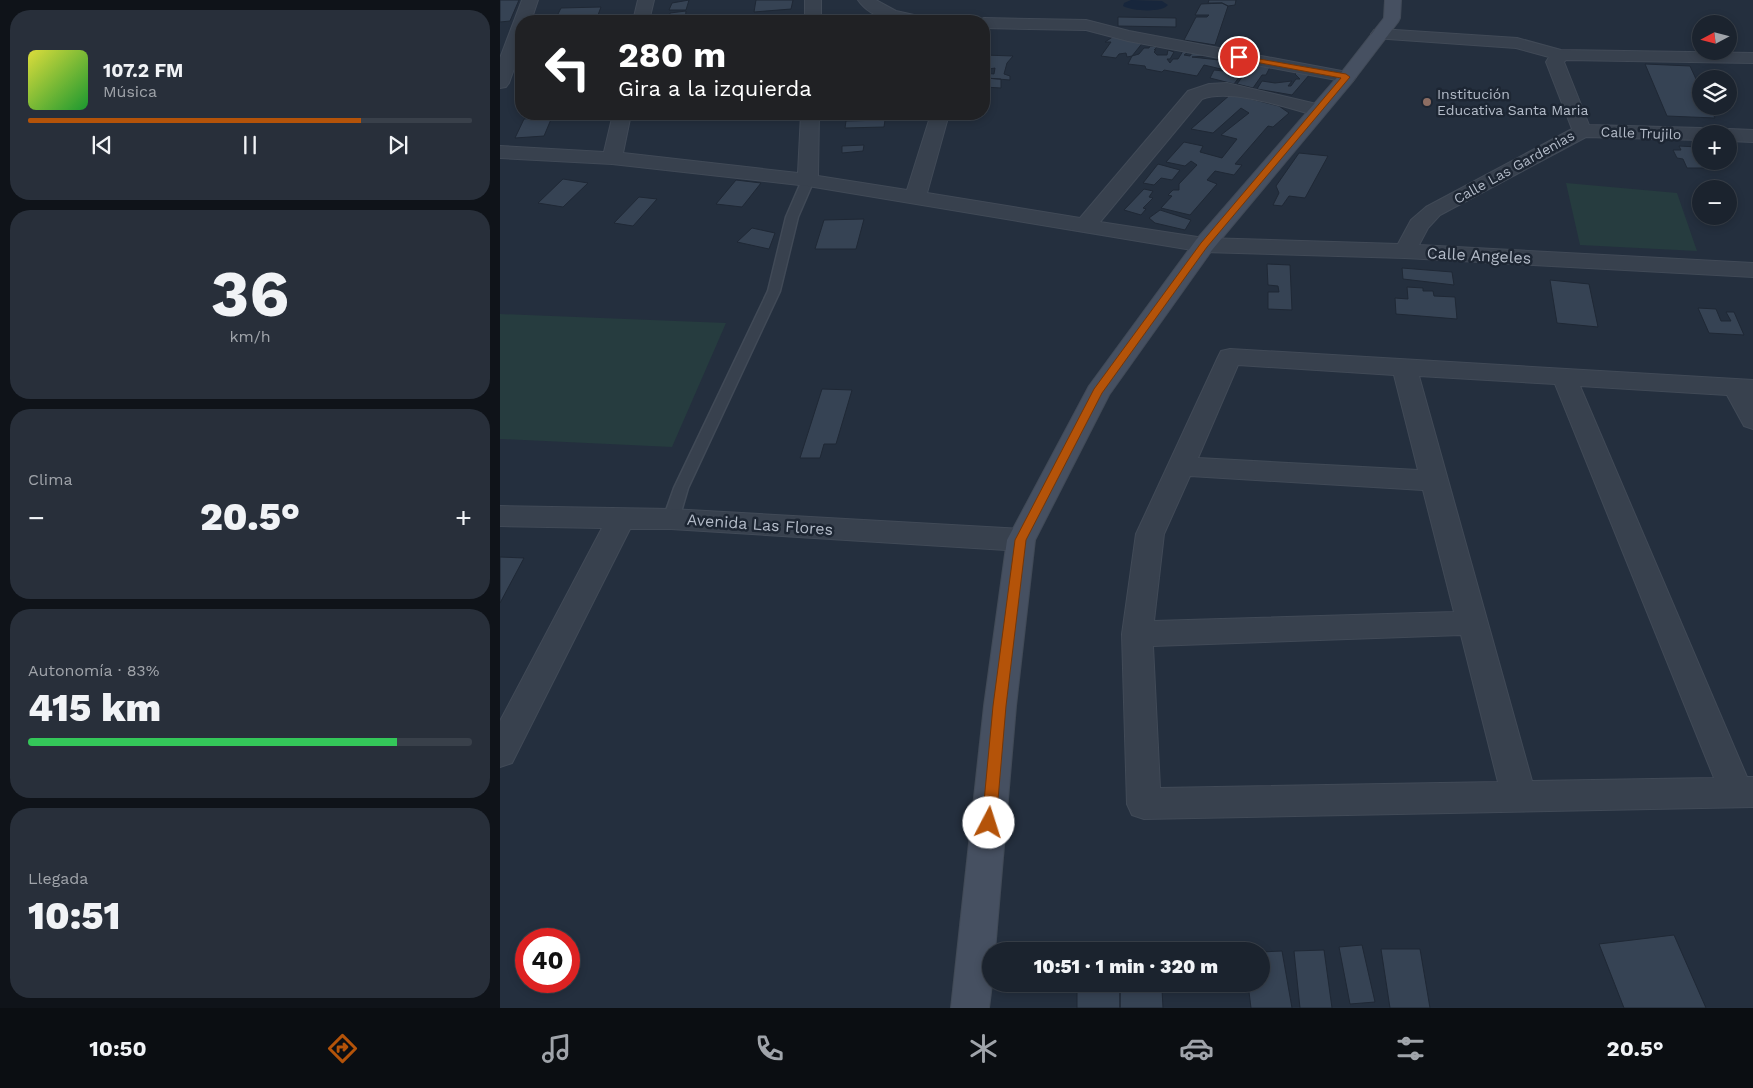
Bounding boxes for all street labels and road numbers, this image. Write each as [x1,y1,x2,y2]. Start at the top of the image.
street label: Calle Trujilo [1600,124,1682,142]
street label: Calle Las Gardenias [1451,127,1577,207]
street label: Calle Angeles [1426,243,1532,268]
street label: Avenida Las Flores [686,510,834,539]

